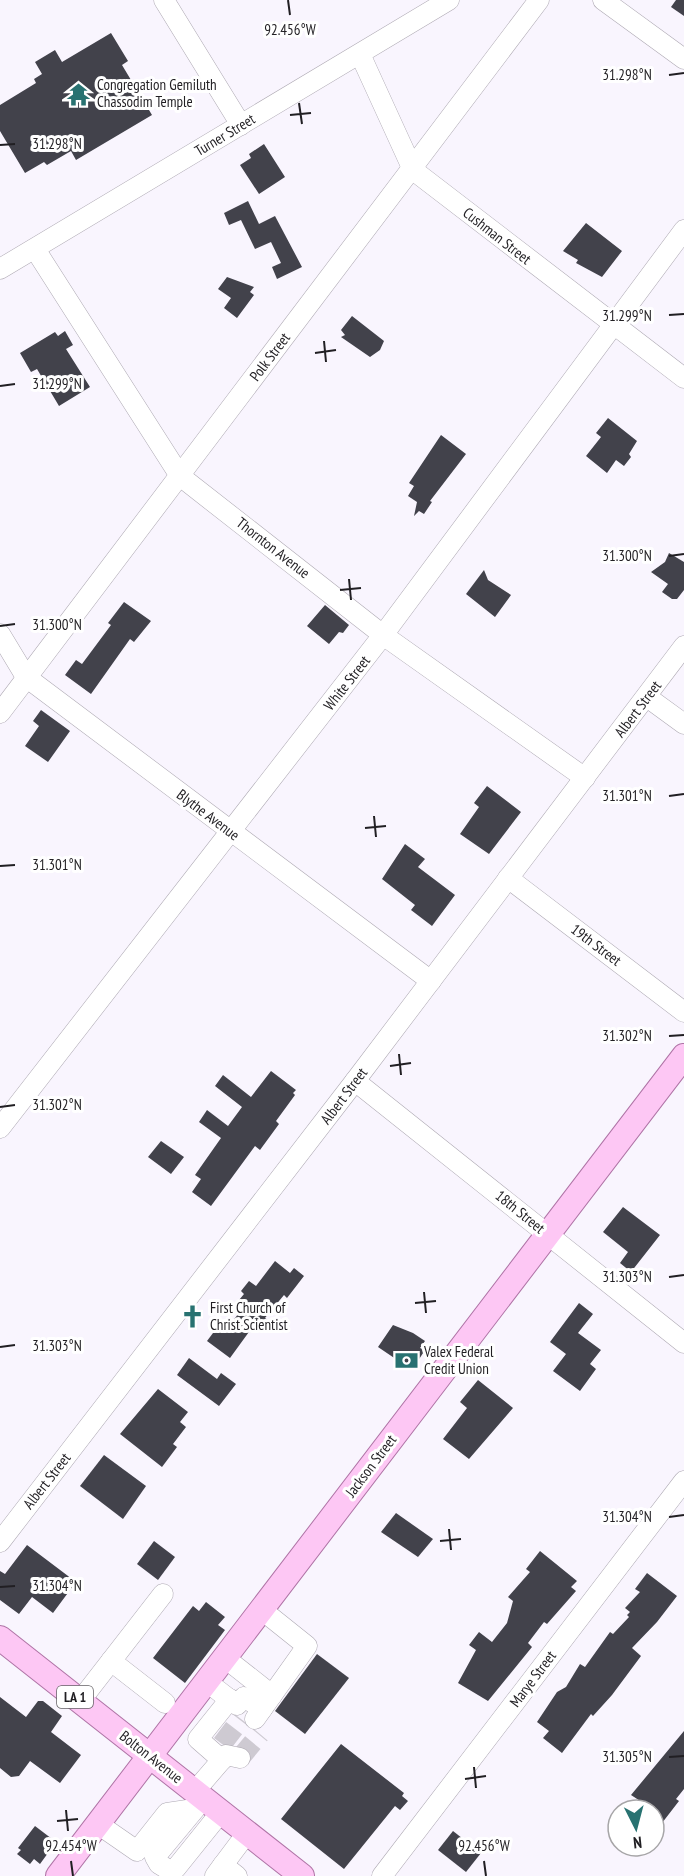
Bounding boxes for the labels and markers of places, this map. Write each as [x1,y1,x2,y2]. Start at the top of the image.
place label: Congregation Gemiluth Chassodim Temple [97,75,217,111]
temple icon: Congregation Gemiluth Chassodim Temple [66,81,92,107]
place label: First Church of Christ Scientist [210,1298,288,1334]
church icon: First Church of Christ Scientist [179,1304,205,1330]
place label: Valex Federal Credit Union [423,1342,494,1378]
bank icon: Valex Federal Credit Union [393,1348,419,1374]

